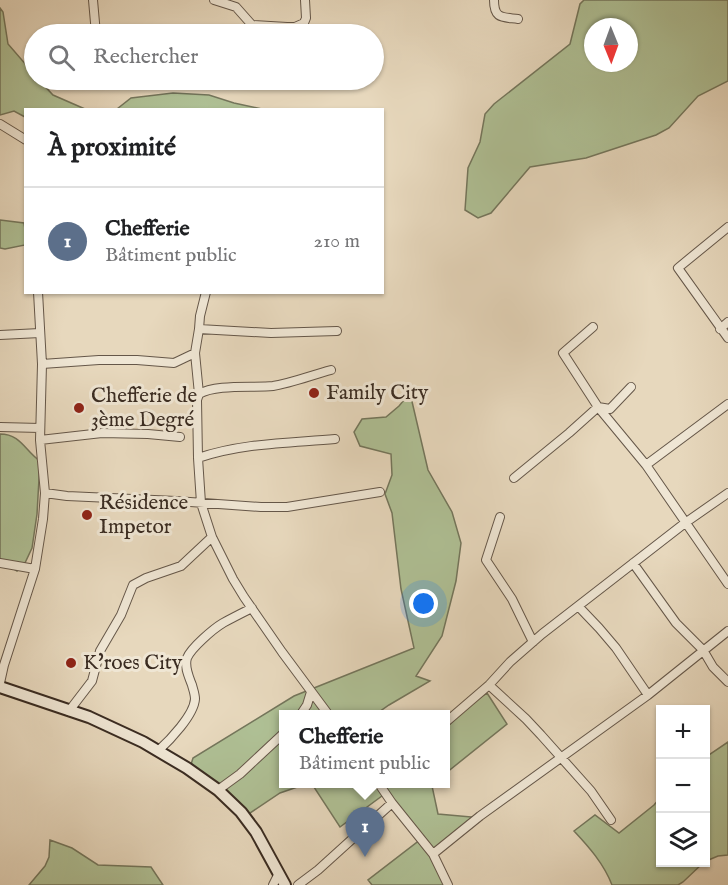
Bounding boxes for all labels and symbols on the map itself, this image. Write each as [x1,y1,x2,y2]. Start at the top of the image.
north arrow [584,18,638,72]
place label: Family City [326,380,429,407]
place label: Chefferie de 3ème Degré [91,383,198,434]
marker: Family City [307,386,321,400]
marker: Chefferie de 3ème Degré [72,401,86,415]
place label: Résidence Impetor [99,490,188,541]
marker: Résidence Impetor [80,508,94,522]
your location [409,589,438,618]
place label: K'roes City [83,650,183,677]
marker: K'roes City [64,656,78,670]
pin: 1 [346,808,385,857]

